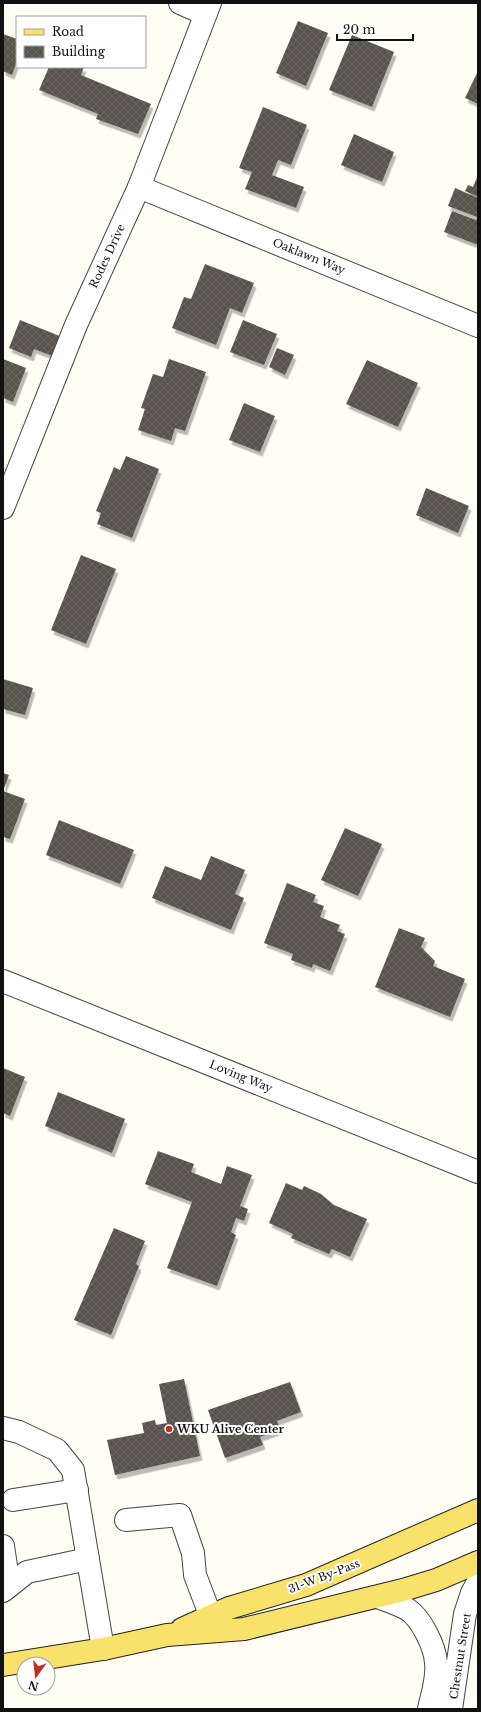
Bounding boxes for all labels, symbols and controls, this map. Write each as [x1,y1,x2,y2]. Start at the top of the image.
legend [16,16,146,68]
scale bar [337,16,413,42]
text: 20 m [343,22,375,37]
text: Road [52,24,84,39]
text: Building [52,44,106,59]
street label: Rodes Drive [86,222,128,290]
street label: Oaklawn Way [271,235,347,277]
street label: Loving Way [207,1057,275,1095]
place label: WKU Alive Center [176,1422,284,1436]
marker: WKU Alive Center [164,1424,174,1434]
street label: 31-W By-Pass [286,1556,362,1596]
street label: Chestnut Street [446,1611,474,1700]
north arrow [16,1656,56,1696]
text: N [26,1677,40,1694]

